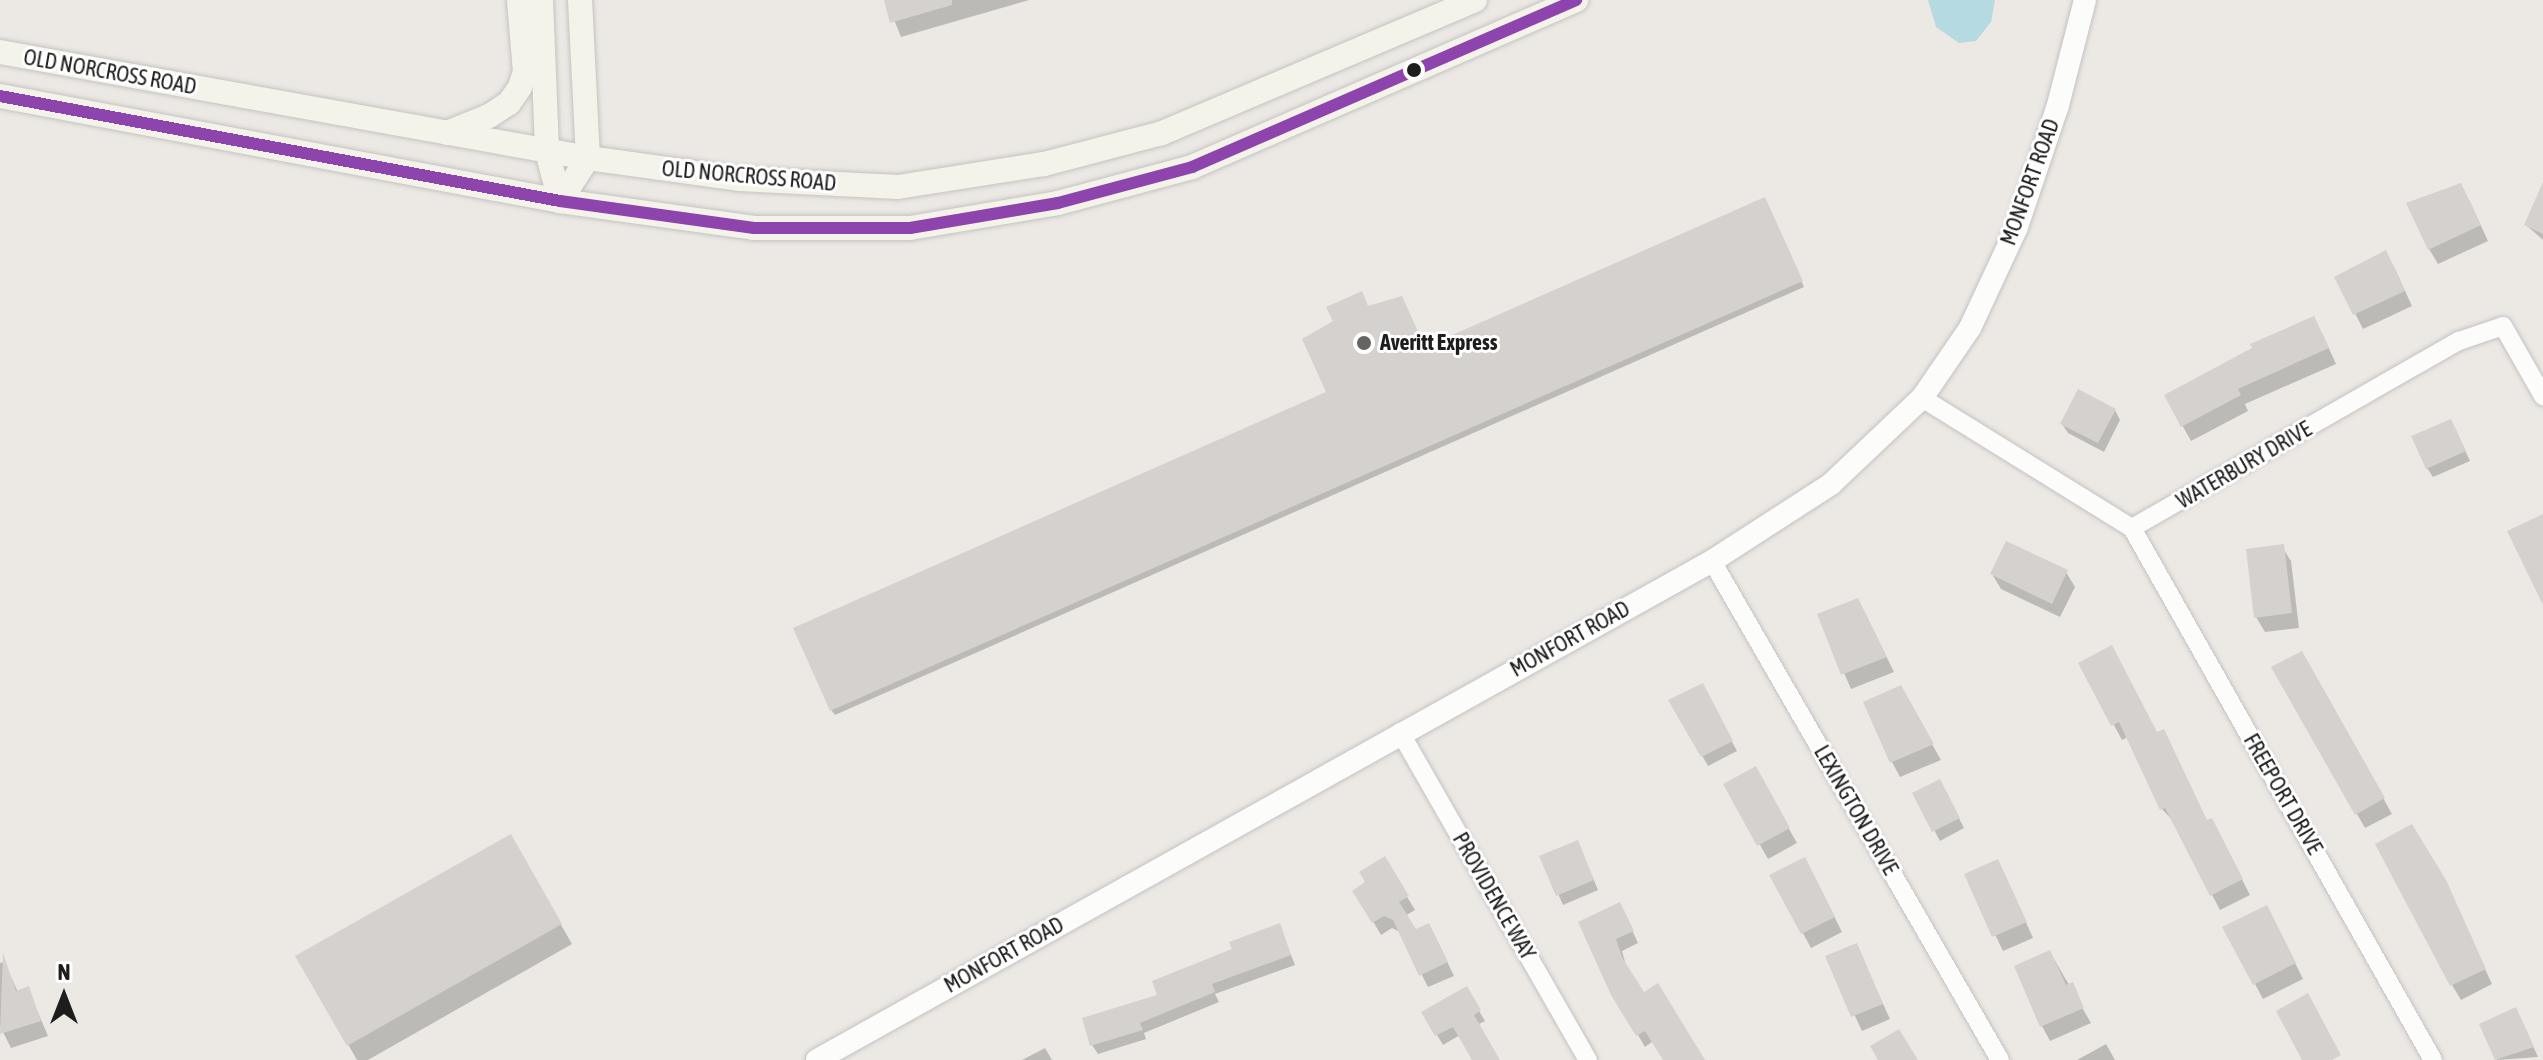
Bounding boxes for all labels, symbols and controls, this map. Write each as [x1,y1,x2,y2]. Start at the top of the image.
street label: OLD NORCROSS ROAD [22,44,198,100]
unlabelled marker [1406,62,1422,78]
street label: MONFORT ROAD [1995,115,2065,249]
street label: OLD NORCROSS ROAD [661,155,837,197]
place label: Averitt Express [1380,330,1498,356]
marker: Averitt Express [1355,334,1373,352]
street label: WATERBURY DRIVE [2172,416,2316,514]
street label: MONFORT ROAD [1506,595,1634,683]
street label: FREEPORT DRIVE [2238,729,2328,859]
street label: LEXINGTON DRIVE [1808,741,1904,879]
street label: PROVIDENCE WAY [1447,828,1541,964]
street label: MONFORT ROAD [940,911,1068,999]
north arrow [24,956,104,1036]
text: N [58,959,70,985]

